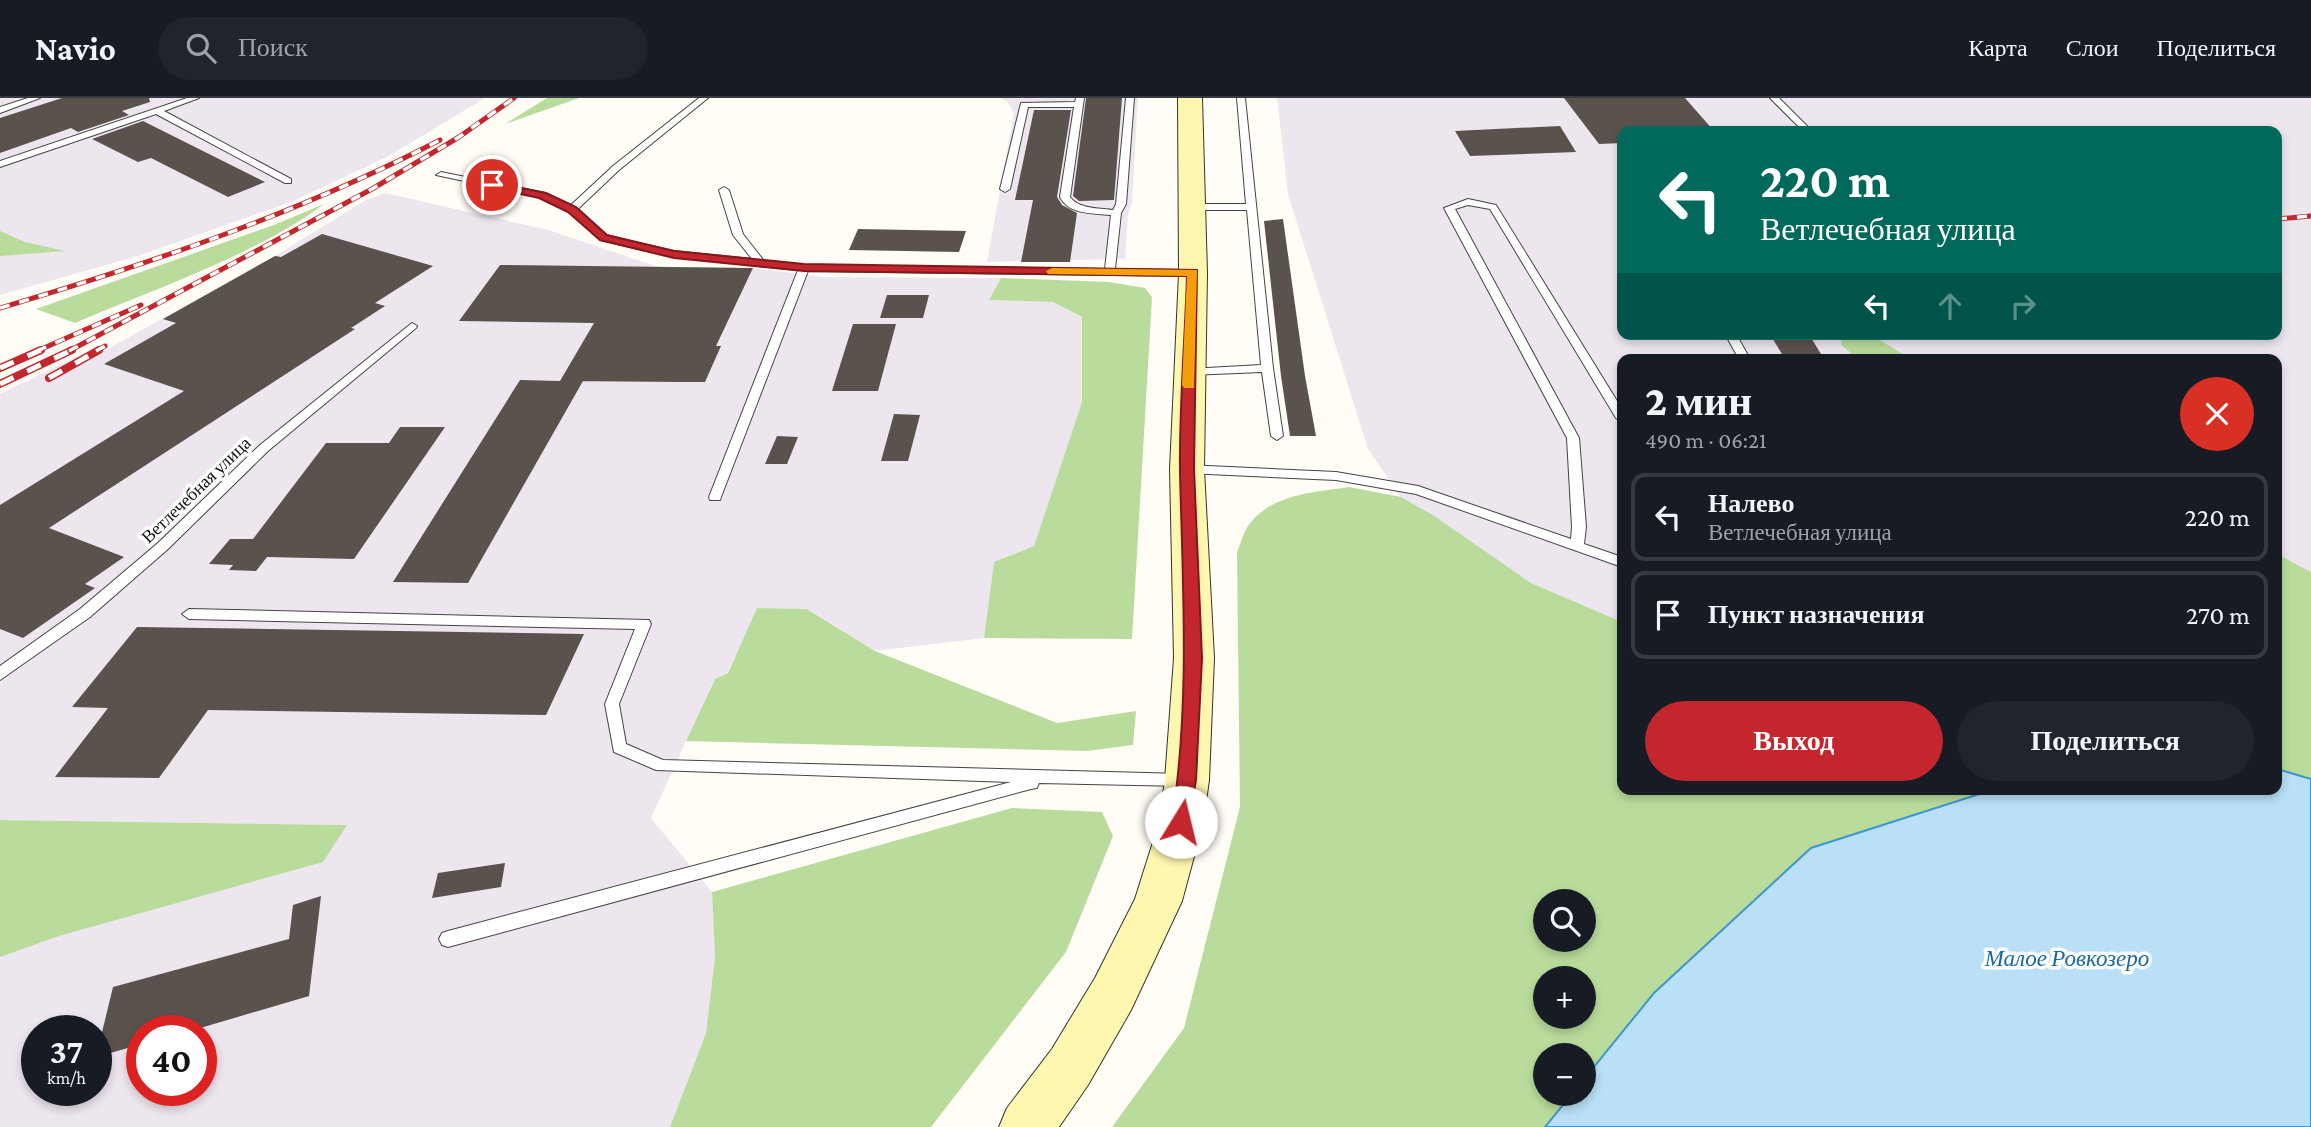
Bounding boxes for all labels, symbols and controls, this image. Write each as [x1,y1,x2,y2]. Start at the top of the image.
search box [158,17,648,80]
icon: search [182,29,220,67]
text: Navio [35,30,116,67]
text: Поиск [238,33,308,62]
text: Карта [1968,34,2028,61]
text: Слои [2066,34,2119,61]
text: Поделиться [2157,34,2276,61]
text: 220 m [1760,153,1890,208]
icon: left [1645,154,1736,245]
pin [462,155,522,215]
icon: arrive [473,166,511,204]
text: Ветлечебная улица [1760,211,2016,247]
icon: left [1858,287,1896,325]
icon: ahead [1931,287,1969,325]
icon: right [2004,287,2042,325]
text: 2 мин [1645,377,1752,424]
button: close [2180,377,2254,451]
text: 490 m · 06:21 [1645,427,1767,453]
street label: Ветлечебная улица [137,433,255,547]
text: Налево [1708,489,1794,518]
icon: left [1649,498,1687,536]
text: 220 m [2185,503,2250,532]
text: Ветлечебная улица [1708,519,1892,545]
icon: arrive [1649,596,1687,634]
text: Пункт назначения [1708,600,1925,629]
text: 270 m [2186,601,2250,630]
button: Выход [1645,701,1943,781]
button: Поделиться [1957,701,2254,781]
position arrow [1144,785,1218,859]
map controls [1533,889,1596,1106]
button: search [1533,889,1596,952]
water label: Малое Ровкозеро [1984,945,2149,971]
button: + [1533,966,1596,1029]
speed limit sign: 40 [126,1015,217,1106]
text: 37 [50,1032,83,1071]
button: − [1533,1043,1596,1106]
text: km/h [47,1068,86,1088]

